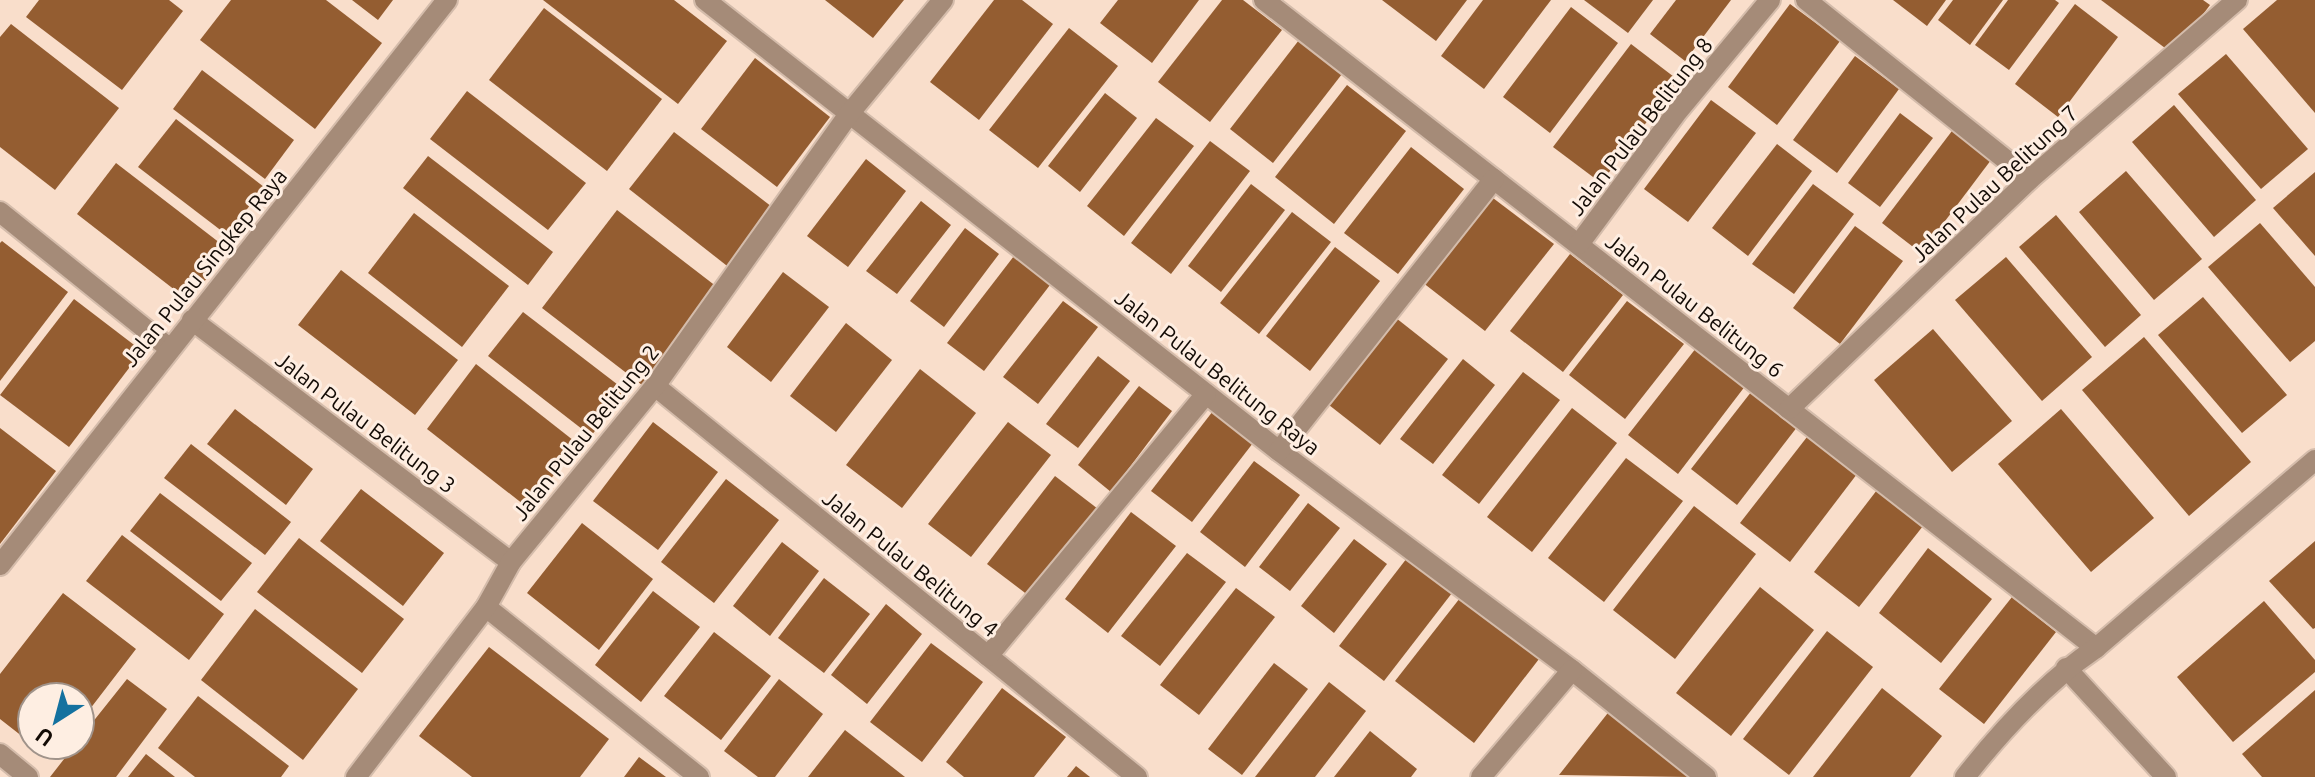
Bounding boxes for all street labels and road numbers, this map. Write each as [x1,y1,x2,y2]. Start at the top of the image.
street label: Jalan Pulau Belitung 8 [1563,32,1717,220]
street label: Jalan Pulau Belitung 7 [1906,99,2082,267]
street label: Jalan Pulau Singkep Raya [117,163,291,371]
street label: Jalan Pulau Belitung 6 [1601,228,1789,382]
street label: Jalan Pulau Belitung Raya [1111,284,1325,460]
street label: Jalan Pulau Belitung 2 [507,339,663,525]
street label: Jalan Pulau Belitung 3 [271,346,461,498]
street label: Jalan Pulau Belitung 4 [818,485,1004,641]

